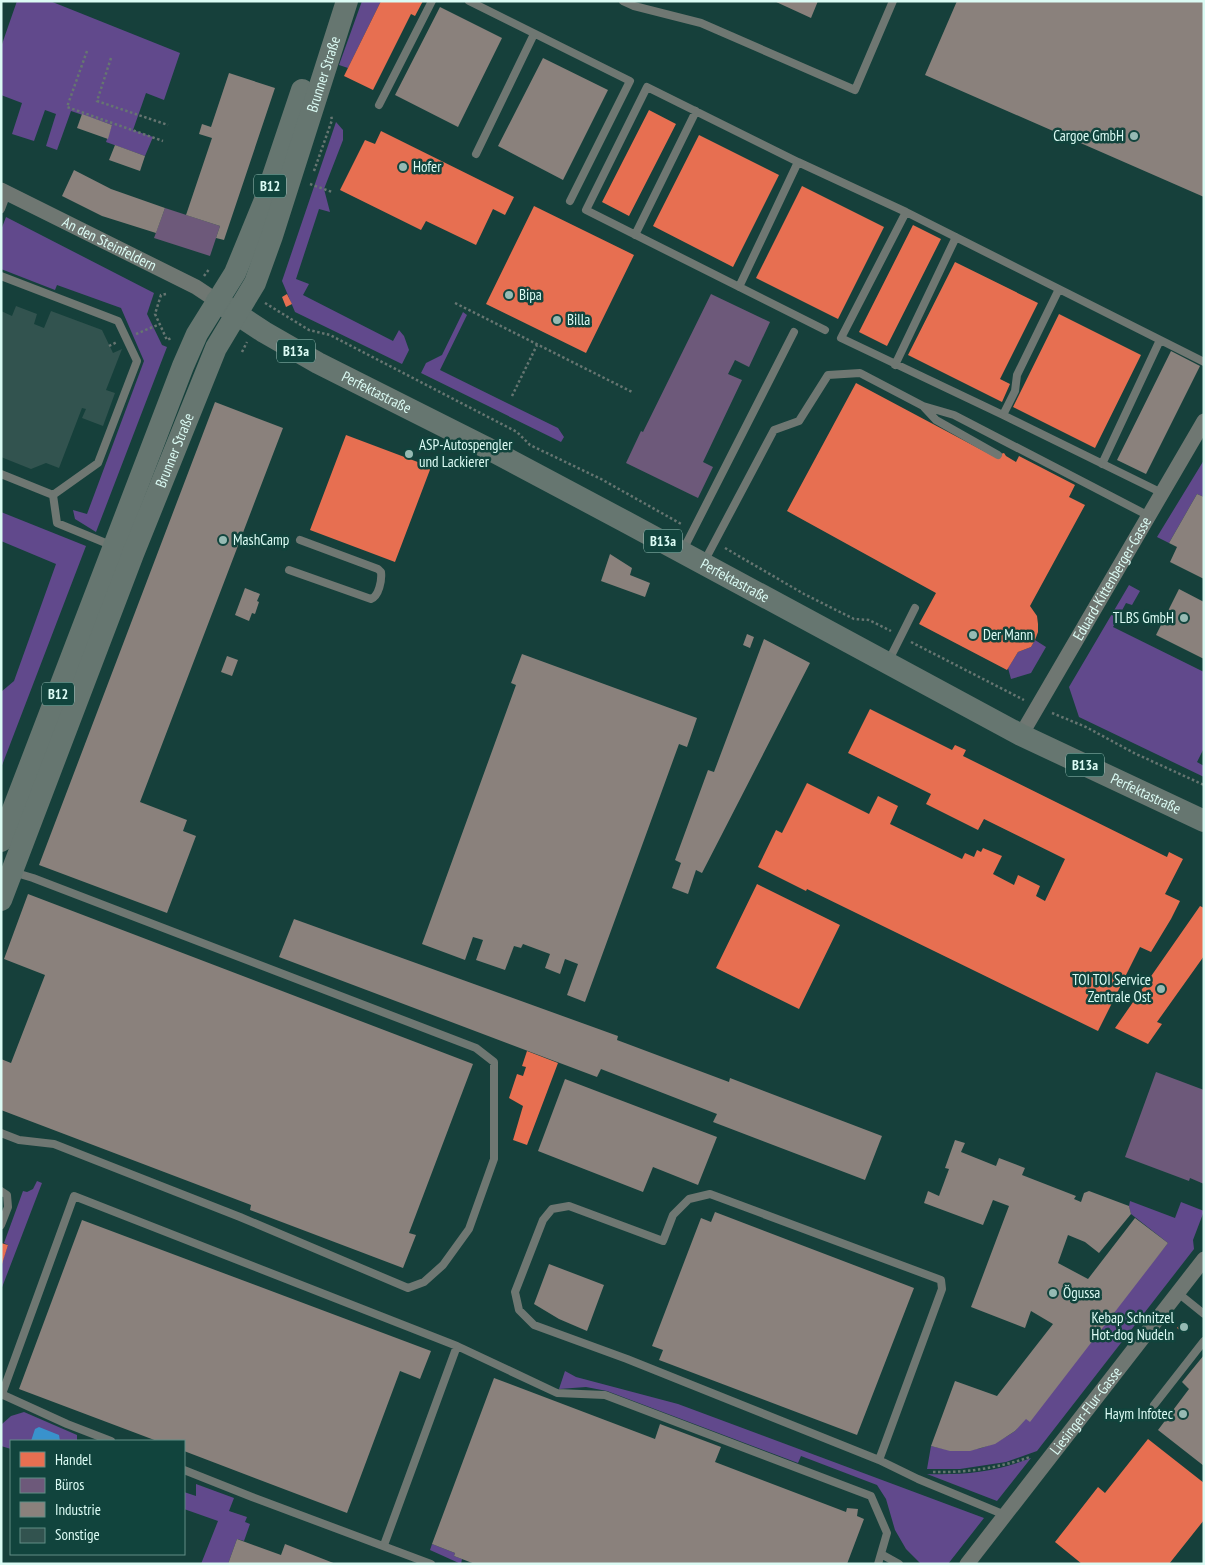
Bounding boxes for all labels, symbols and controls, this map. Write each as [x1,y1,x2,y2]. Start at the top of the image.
street label: Brunner Straße [302,34,344,114]
place label: Cargoe GmbH [1053,126,1124,145]
marker: Cargoe GmbH [1128,130,1140,142]
place label: Hofer [413,157,442,176]
marker: Hofer [397,161,409,173]
road number: B12 [254,175,286,198]
street label: An den Steinfeldern [59,212,160,275]
place label: Bipa [519,285,542,304]
marker: Bipa [503,289,515,301]
place label: Billa [567,310,590,329]
marker: Billa [551,314,563,326]
road number: B13a [277,340,315,362]
street label: Perfektastraße [339,367,415,417]
street label: Brunner Straße [151,410,198,490]
place label: ASP-Autospengler und Lackierer [419,435,513,471]
marker: ASP-Autospengler und Lackierer [403,448,415,460]
street label: Eduard-Kittenberger-Gasse [1068,513,1155,644]
place label: MashCamp [233,530,289,549]
road number: B13a [644,530,682,552]
marker: MashCamp [217,534,229,546]
street label: Perfektastraße [697,554,773,607]
place label: TLBS GmbH [1113,608,1174,627]
marker: TLBS GmbH [1178,612,1190,624]
place label: Der Mann [983,625,1033,644]
marker: Der Mann [967,629,979,641]
road number: B12 [42,682,74,706]
road number: B13a [1066,754,1104,776]
street label: Perfektastraße [1108,769,1184,818]
place label: TOI TOI Service Zentrale Ost [1072,970,1151,1006]
marker: TOI TOI Service Zentrale Ost [1155,983,1167,995]
place label: Ögussa [1063,1283,1100,1302]
marker: Ögussa [1047,1287,1059,1299]
place label: Kebap Schnitzel Hot-dog Nudeln [1091,1308,1174,1344]
marker: Kebap Schnitzel Hot-dog Nudeln [1178,1321,1190,1333]
street label: Liesinger-Flur-Gasse [1046,1363,1126,1458]
place label: Haym Infotec [1105,1404,1174,1423]
marker: Haym Infotec [1177,1408,1189,1420]
legend [10,1440,185,1555]
text: Handel [55,1450,92,1469]
text: Büros [55,1475,84,1494]
text: Industrie [55,1500,101,1519]
text: Sonstige [55,1525,100,1544]

